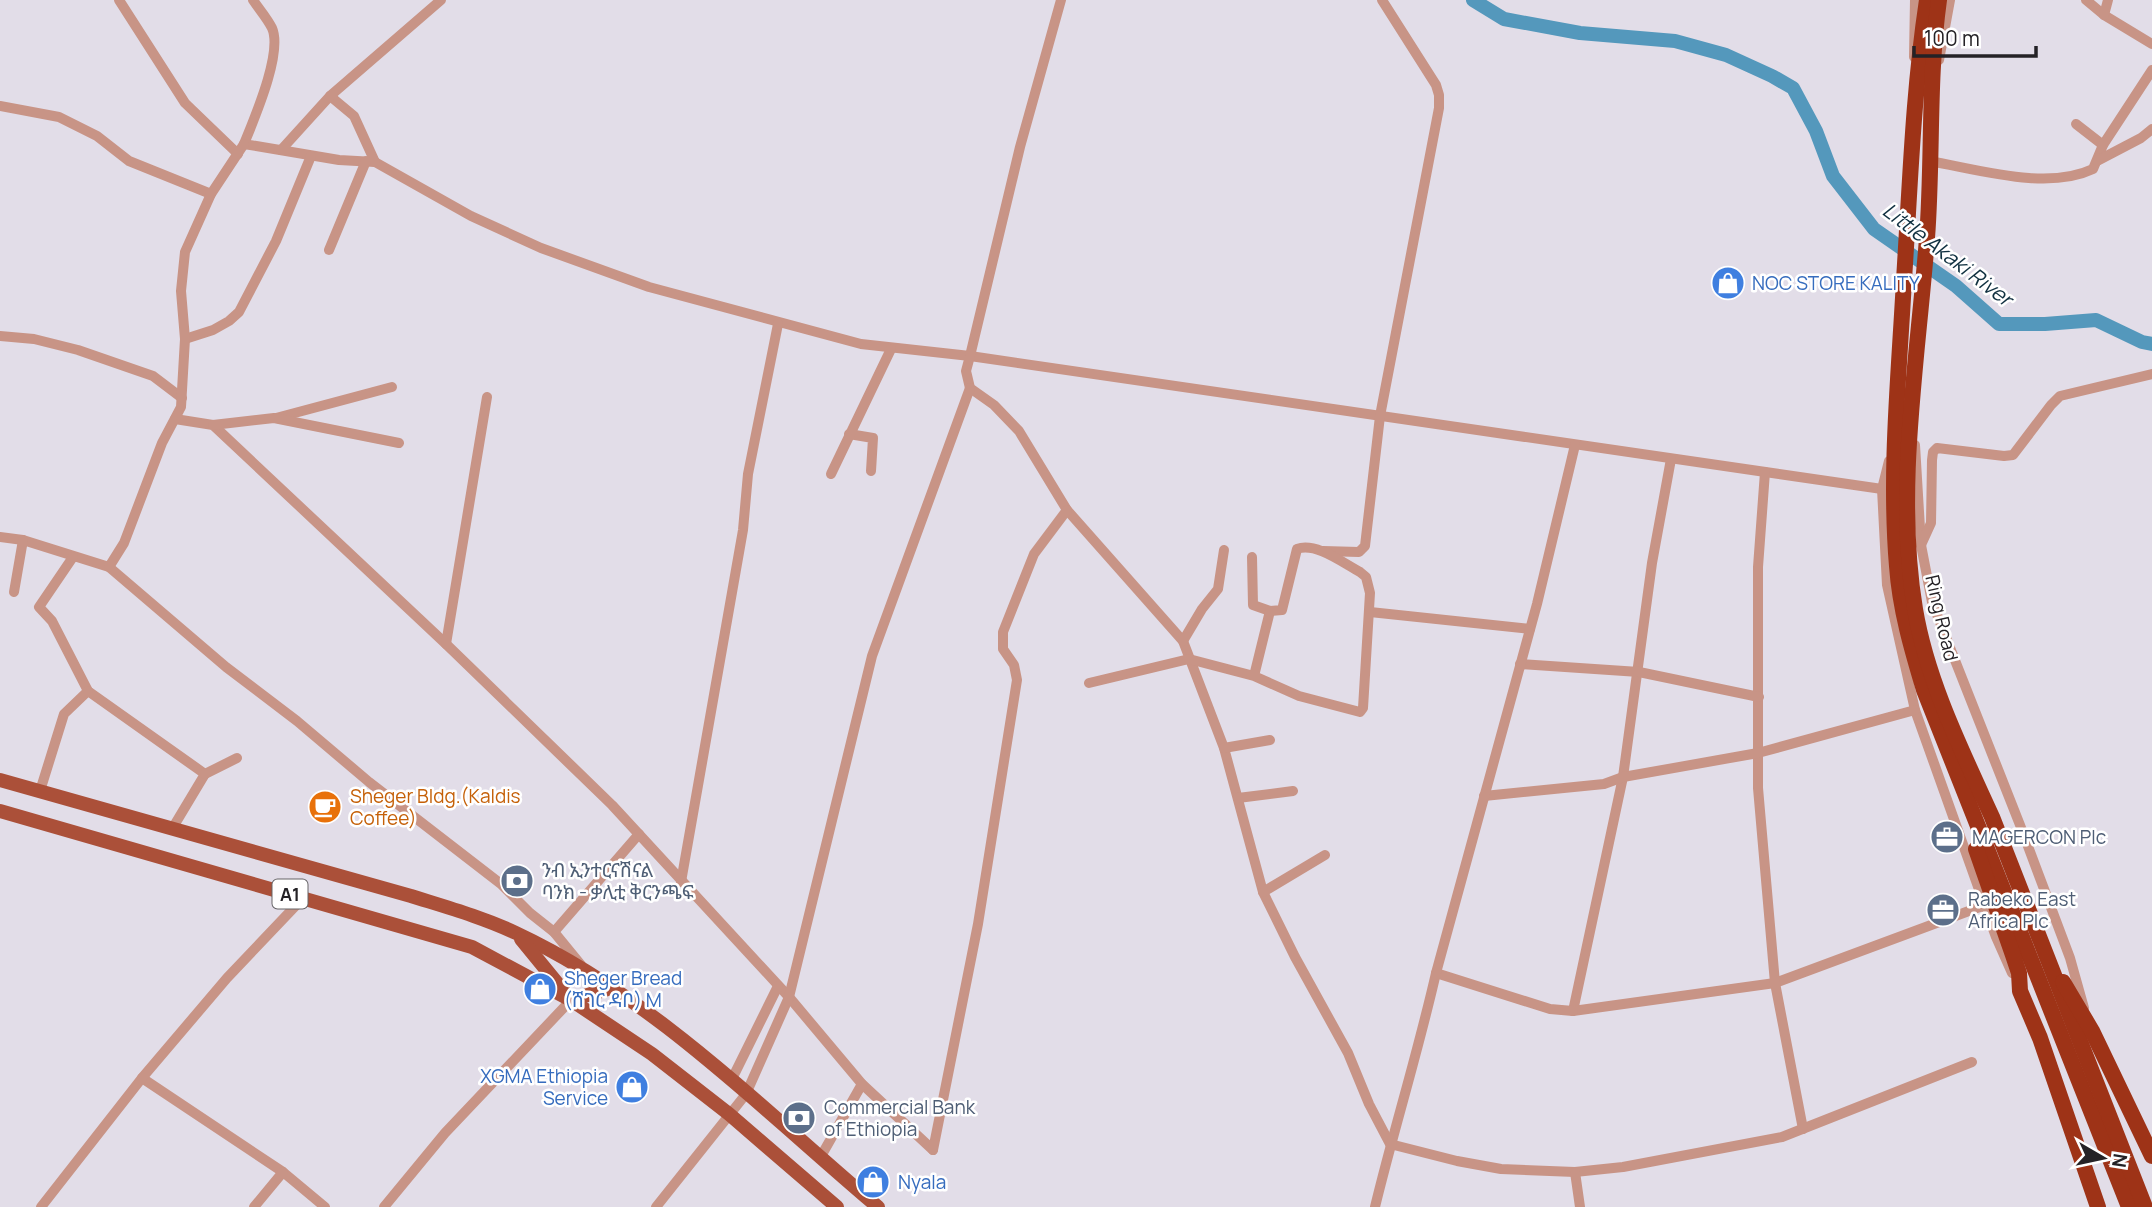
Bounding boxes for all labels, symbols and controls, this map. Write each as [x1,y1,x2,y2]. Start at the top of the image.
scale bar [1914,14,2036,58]
text: 100 m [1924,24,1980,52]
water label: Little Akaki River [1877,196,2021,313]
shop icon: NOC STORE KALITY [1709,264,1747,302]
place label: NOC STORE KALITY [1752,270,1920,296]
street label: Ring Road [1919,572,1965,664]
place label: Sheger Bldg.(Kaldis Coffee) [350,783,521,831]
cafe icon: Sheger Bldg.(Kaldis Coffee) [306,788,344,826]
office icon: MAGERCON Plc [1928,818,1966,856]
place label: MAGERCON Plc [1972,824,2106,850]
place label: ንብ ኢንተርናሽናል ባንክ - ቃሊቲ ቅርንጫፍ [542,857,694,905]
bank icon: ንብ ኢንተርናሽናል ባንክ - ቃሊቲ ቅርንጫፍ [498,862,536,900]
road number: A1 [272,880,308,908]
place label: Rabeko East Africa Plc [1968,886,2076,934]
office icon: Rabeko East Africa Plc [1924,891,1962,929]
place label: Sheger Bread (ሸገር ዳቦ) M [564,965,682,1013]
shop icon: Sheger Bread (ሸገር ዳቦ) M [521,970,559,1008]
place label: XGMA Ethiopia Service [480,1063,608,1111]
shop icon: XGMA Ethiopia Service [613,1068,651,1106]
place label: Commercial Bank of Ethiopia [824,1094,976,1142]
bank icon: Commercial Bank of Ethiopia [780,1099,818,1137]
north arrow [2068,1123,2138,1193]
text: N [2106,1152,2134,1169]
shop icon: Nyala [854,1163,892,1201]
place label: Nyala [898,1169,946,1195]

